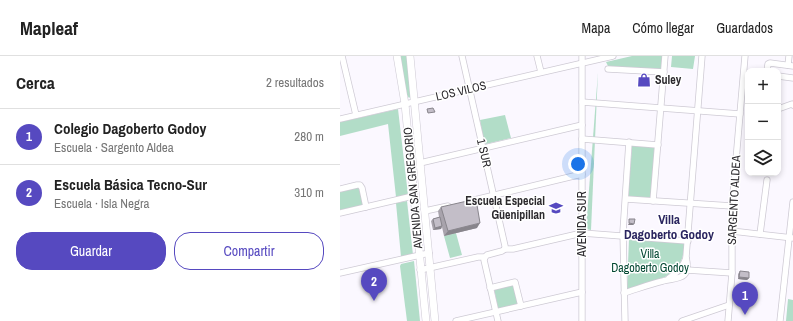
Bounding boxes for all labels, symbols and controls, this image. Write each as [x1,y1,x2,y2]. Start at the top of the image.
text: Mapleaf [20,15,78,41]
text: Mapa [582,19,610,37]
text: Cómo llegar [632,19,694,37]
text: Guardados [716,19,773,37]
map controls [745,68,781,176]
button: + [745,68,781,104]
text: Cerca [16,71,55,94]
shop icon: Suley [636,72,652,88]
place label: Suley [655,72,682,88]
text: 2 resultados [266,74,324,91]
street label: LOS VILOS [434,77,488,105]
button: − [745,104,781,140]
text: Colegio Dagoberto Godoy [54,118,206,139]
street label: AVENIDA SAN GREGORIO [400,126,426,250]
text: 1 [26,128,32,145]
text: 280 m [294,128,324,145]
street label: 1 SUR [473,137,495,169]
text: Escuela · Sargento Aldea [54,139,174,156]
button: layers [745,140,781,176]
your location [568,154,588,174]
street label: SARGENTO ALDEA [724,154,744,245]
text: Escuela Básica Tecno-Sur [54,174,207,195]
text: 2 [26,184,32,201]
text: 310 m [294,184,324,201]
street label: AVENIDA SUR [574,191,590,258]
place label: Escuela Especial Güenipillan [465,193,545,223]
text: Escuela · Isla Negra [54,195,149,212]
school or university icon: Escuela Especial Güenipillan [548,200,564,216]
district label: Villa Dagoberto Godoy [624,211,714,243]
button: Guardar [16,232,166,270]
button: Compartir [174,232,324,270]
park label: Villa Dagoberto Godoy [611,246,689,276]
pin: 2 [361,268,387,301]
pin: 1 [732,282,758,315]

